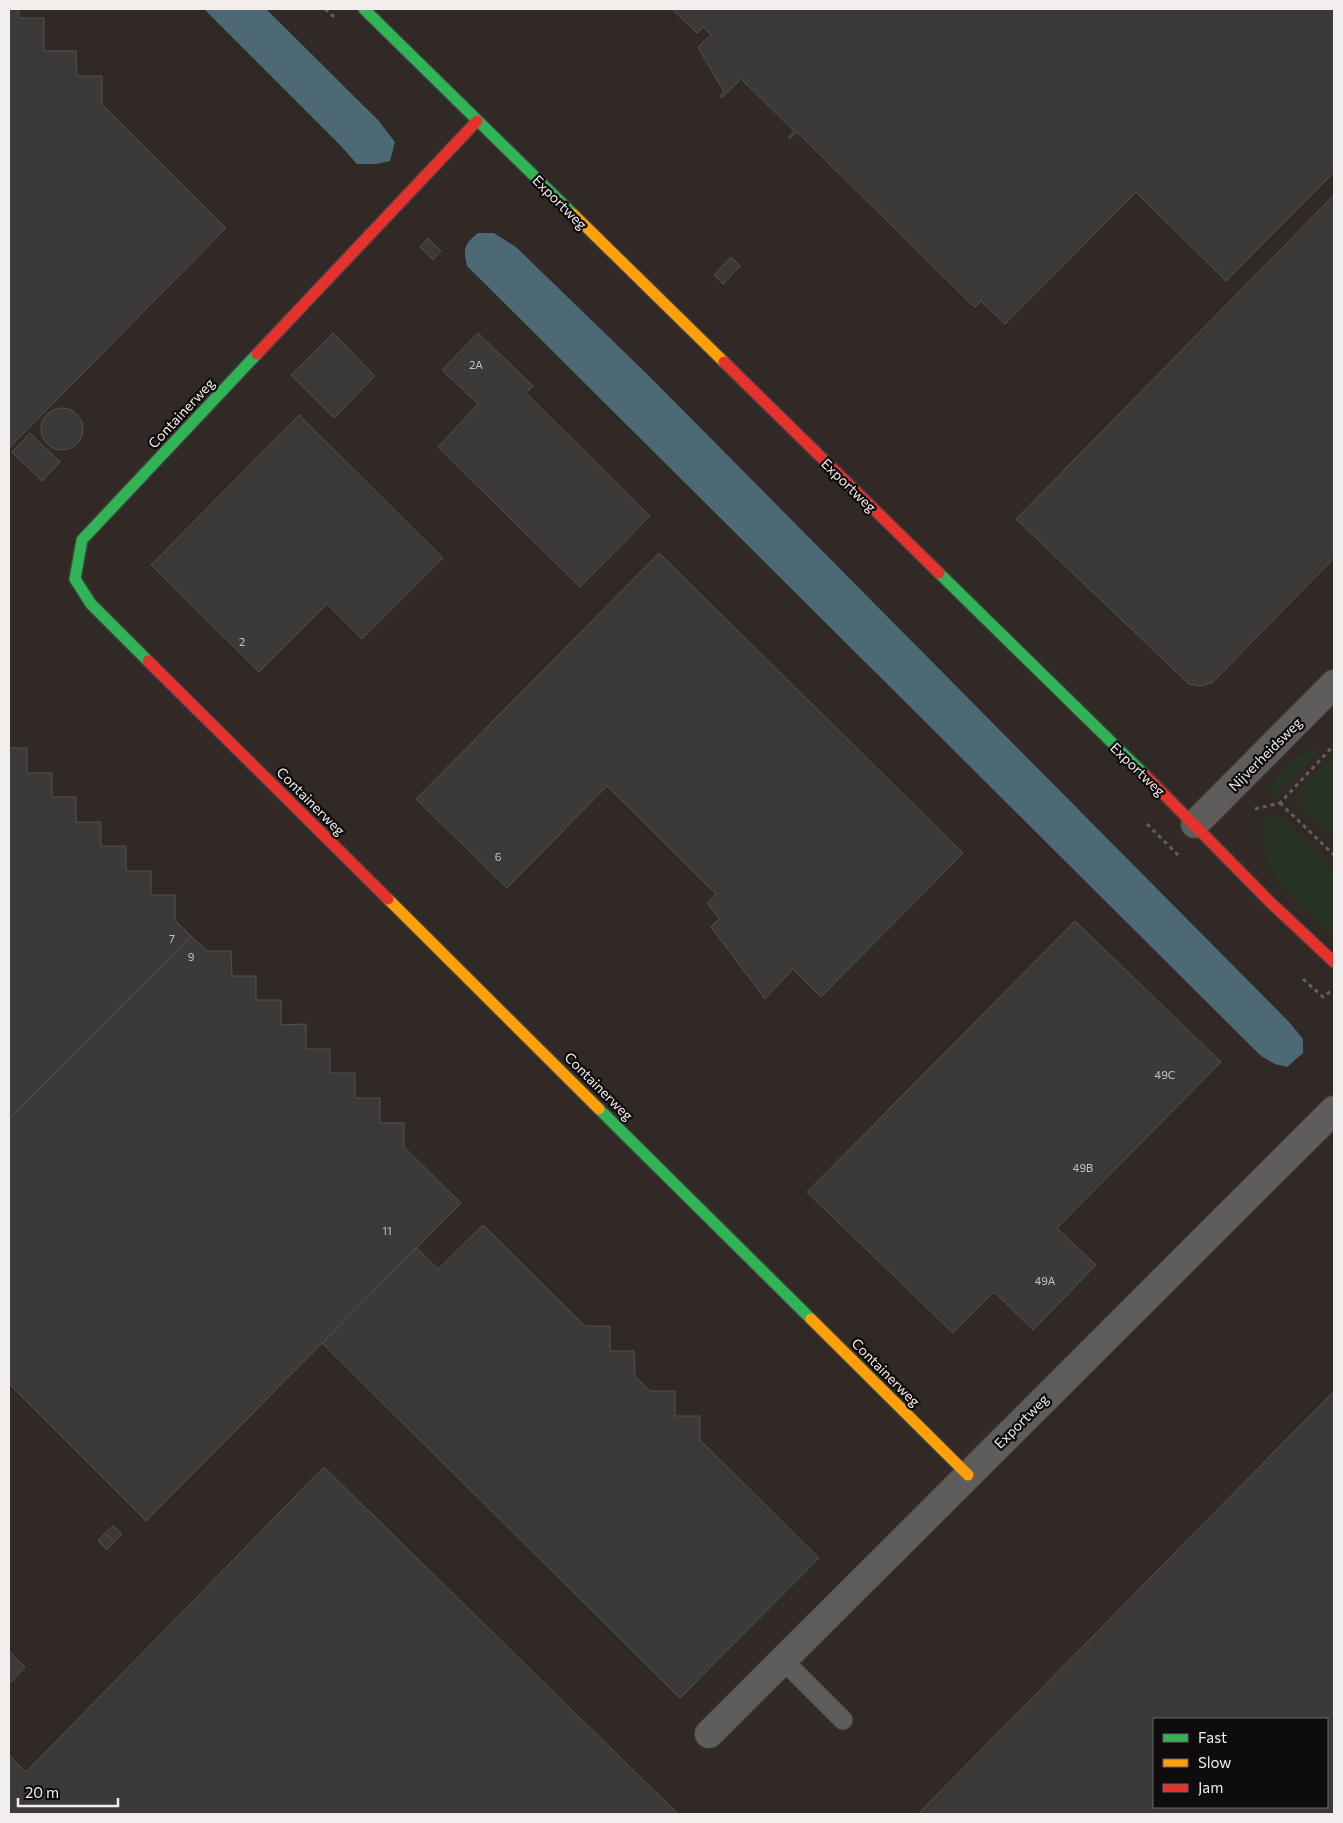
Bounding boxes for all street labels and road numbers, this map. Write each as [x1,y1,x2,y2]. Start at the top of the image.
street label: Exportweg [529,171,591,233]
street label: Containerweg [144,374,218,452]
street label: Exportweg [818,455,880,516]
street label: Nijverheidsweg [1225,713,1306,794]
street label: Exportweg [1107,739,1169,800]
street label: Containerweg [273,763,349,839]
street label: Containerweg [561,1048,637,1124]
street label: Containerweg [848,1334,924,1410]
street label: Exportweg [990,1390,1052,1452]

